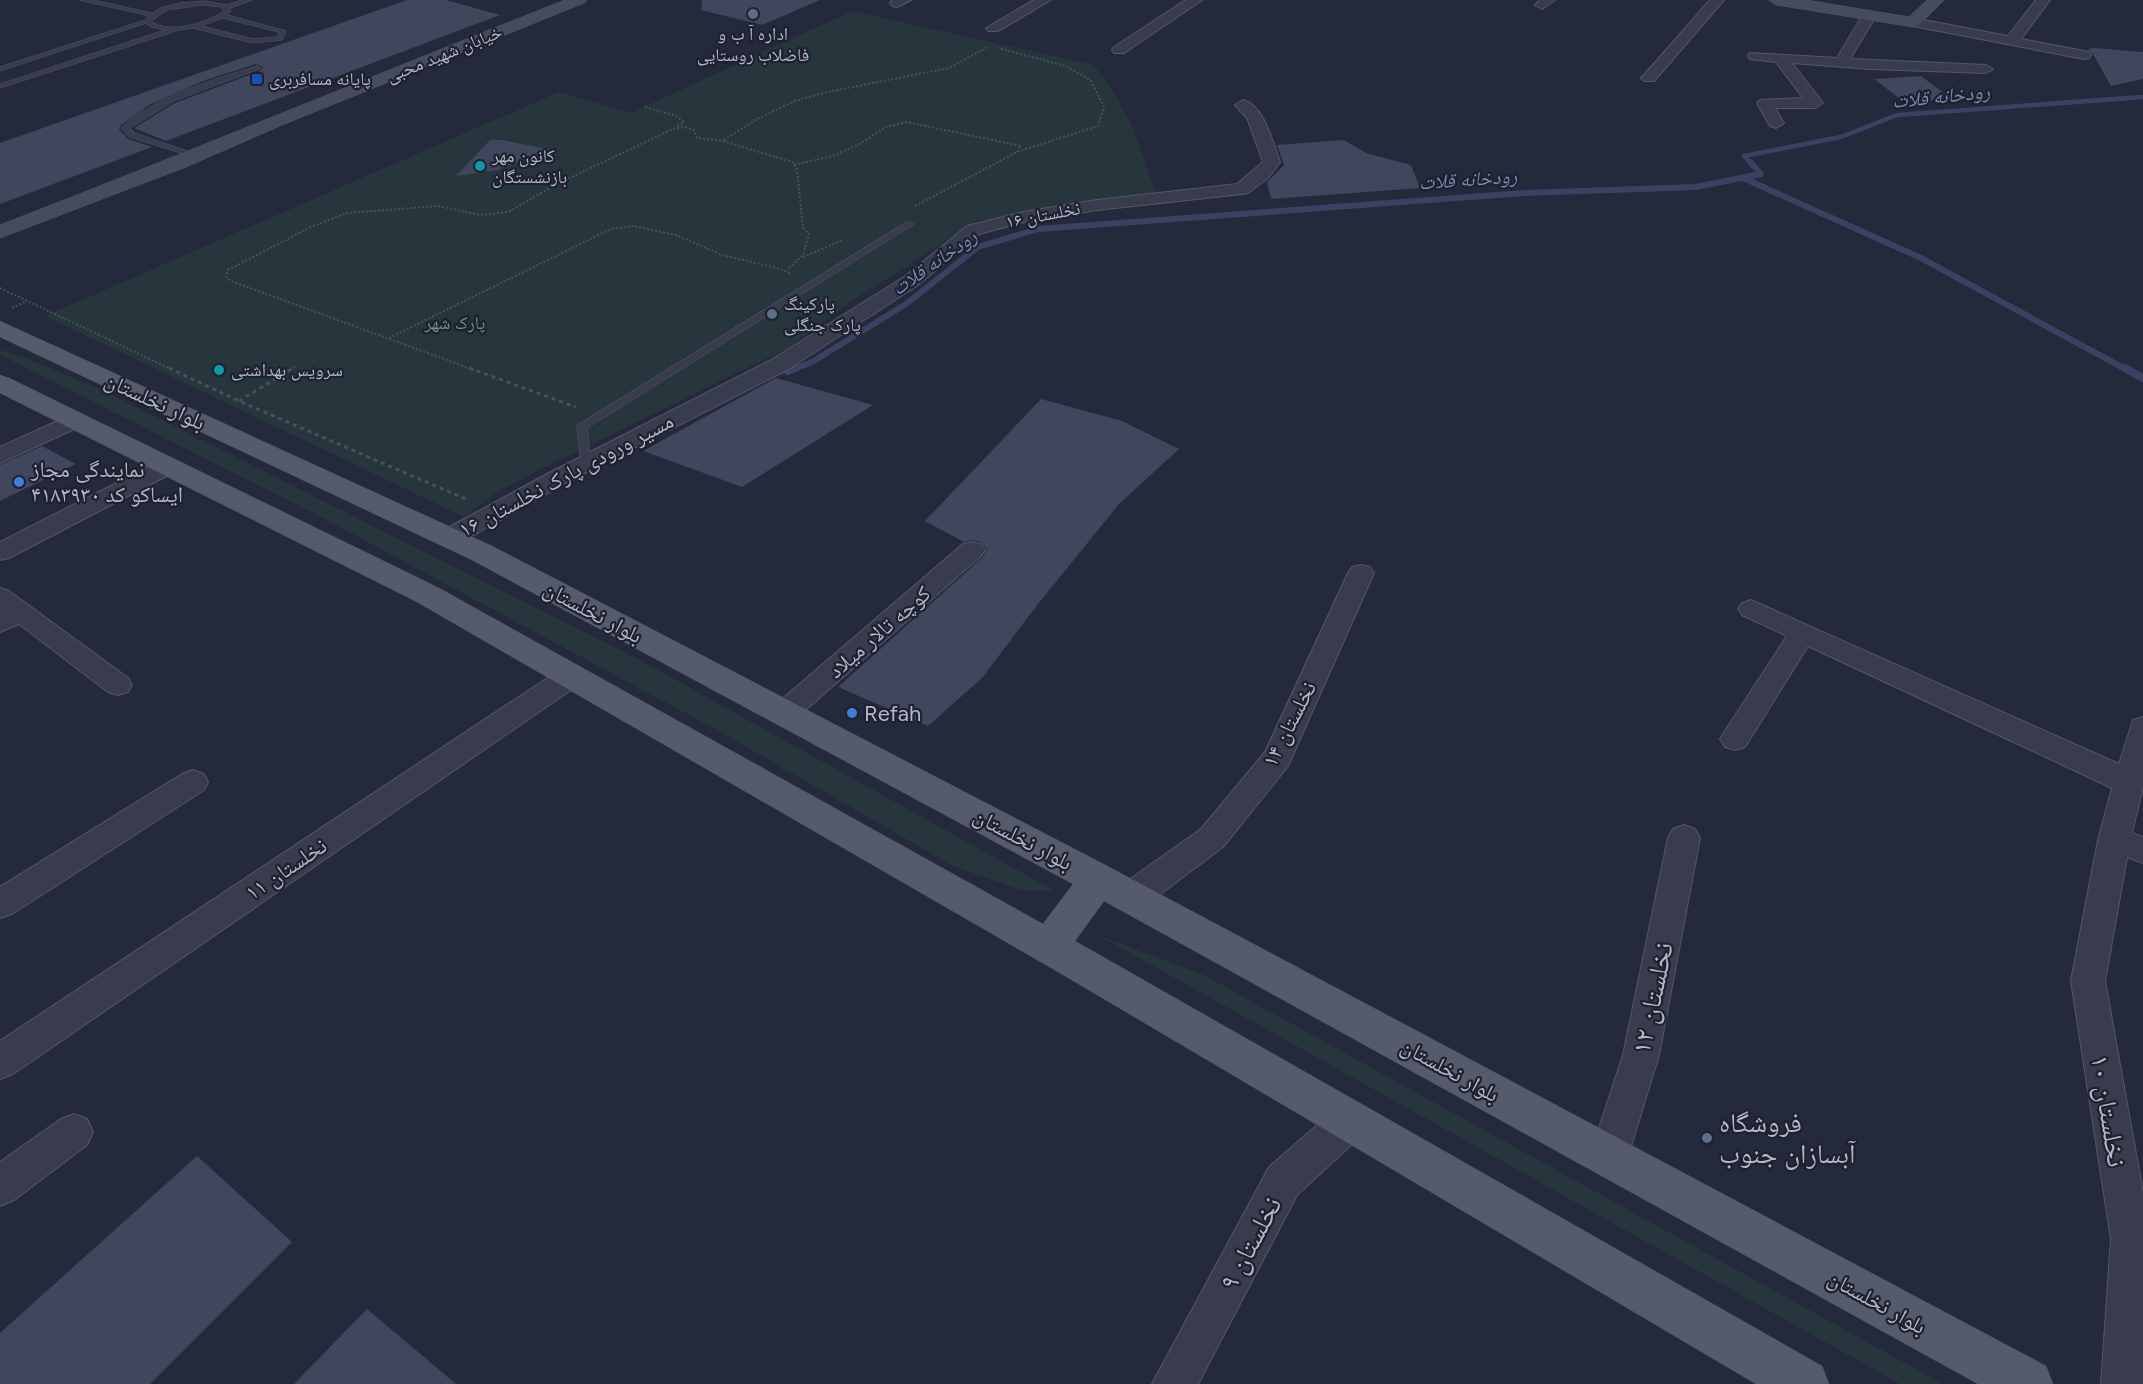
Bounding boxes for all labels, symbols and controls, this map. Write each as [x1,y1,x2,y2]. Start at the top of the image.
marker: اداره آ ب و فاضلاب روستایی [746,7,760,21]
street label: خیابان شهید محبی [383,21,505,87]
place label: اداره آ ب و فاضلاب روستایی [697,23,809,66]
place label: پایانه مسافربری [269,68,371,90]
marker: پایانه مسافربری [250,72,264,86]
water label: رودخانه قلات [1891,79,1992,113]
place label: کانون مهر بازنشستگان [491,145,567,188]
marker: کانون مهر بازنشستگان [473,159,487,173]
water label: رودخانه قلات [1418,164,1518,194]
street label: نخلستان ۱۶ [1004,197,1082,233]
water label: رودخانه قلات [887,224,982,300]
place label: پارکینگ پارک جنگلی [784,293,861,336]
marker: پارکینگ پارک جنگلی [765,307,779,321]
park label: پارک شهر [423,312,486,334]
place label: سرویس بهداشتی [231,359,343,381]
marker: سرویس بهداشتی [212,363,226,377]
street label: بلوار نخلستان [100,366,210,436]
street label: مسیر ورودی پارک نخلستان ۱۶ [454,407,678,543]
place label: نمایندگی مجاز ایساکو کد ۴۱۸۳۹۳۰ [30,456,183,508]
marker: نمایندگی مجاز ایساکو کد ۴۱۸۳۹۳۰ [12,475,26,489]
street label: بلوار نخلستان [539,575,647,649]
street label: کوچه تالار میلاد [822,580,936,684]
street label: نخلستان ۱۴ [1256,677,1322,771]
place label: Refah [864,700,921,727]
marker: Refah [845,706,859,720]
street label: بلوار نخلستان [969,802,1077,876]
street label: نخلستان ۱۱ [240,832,332,906]
street label: نخلستان ۱۲ [1624,939,1680,1057]
street label: بلوار نخلستان [1396,1032,1504,1108]
street label: نخلستان ۱۰ [2084,1053,2134,1169]
place label: فروشگاه آبسازان جنوب [1719,1106,1857,1170]
marker: فروشگاه آبسازان جنوب [1700,1131,1714,1145]
street label: نخلستان ۹ [1212,1191,1288,1295]
street label: بلوار نخلستان [1823,1264,1931,1340]

